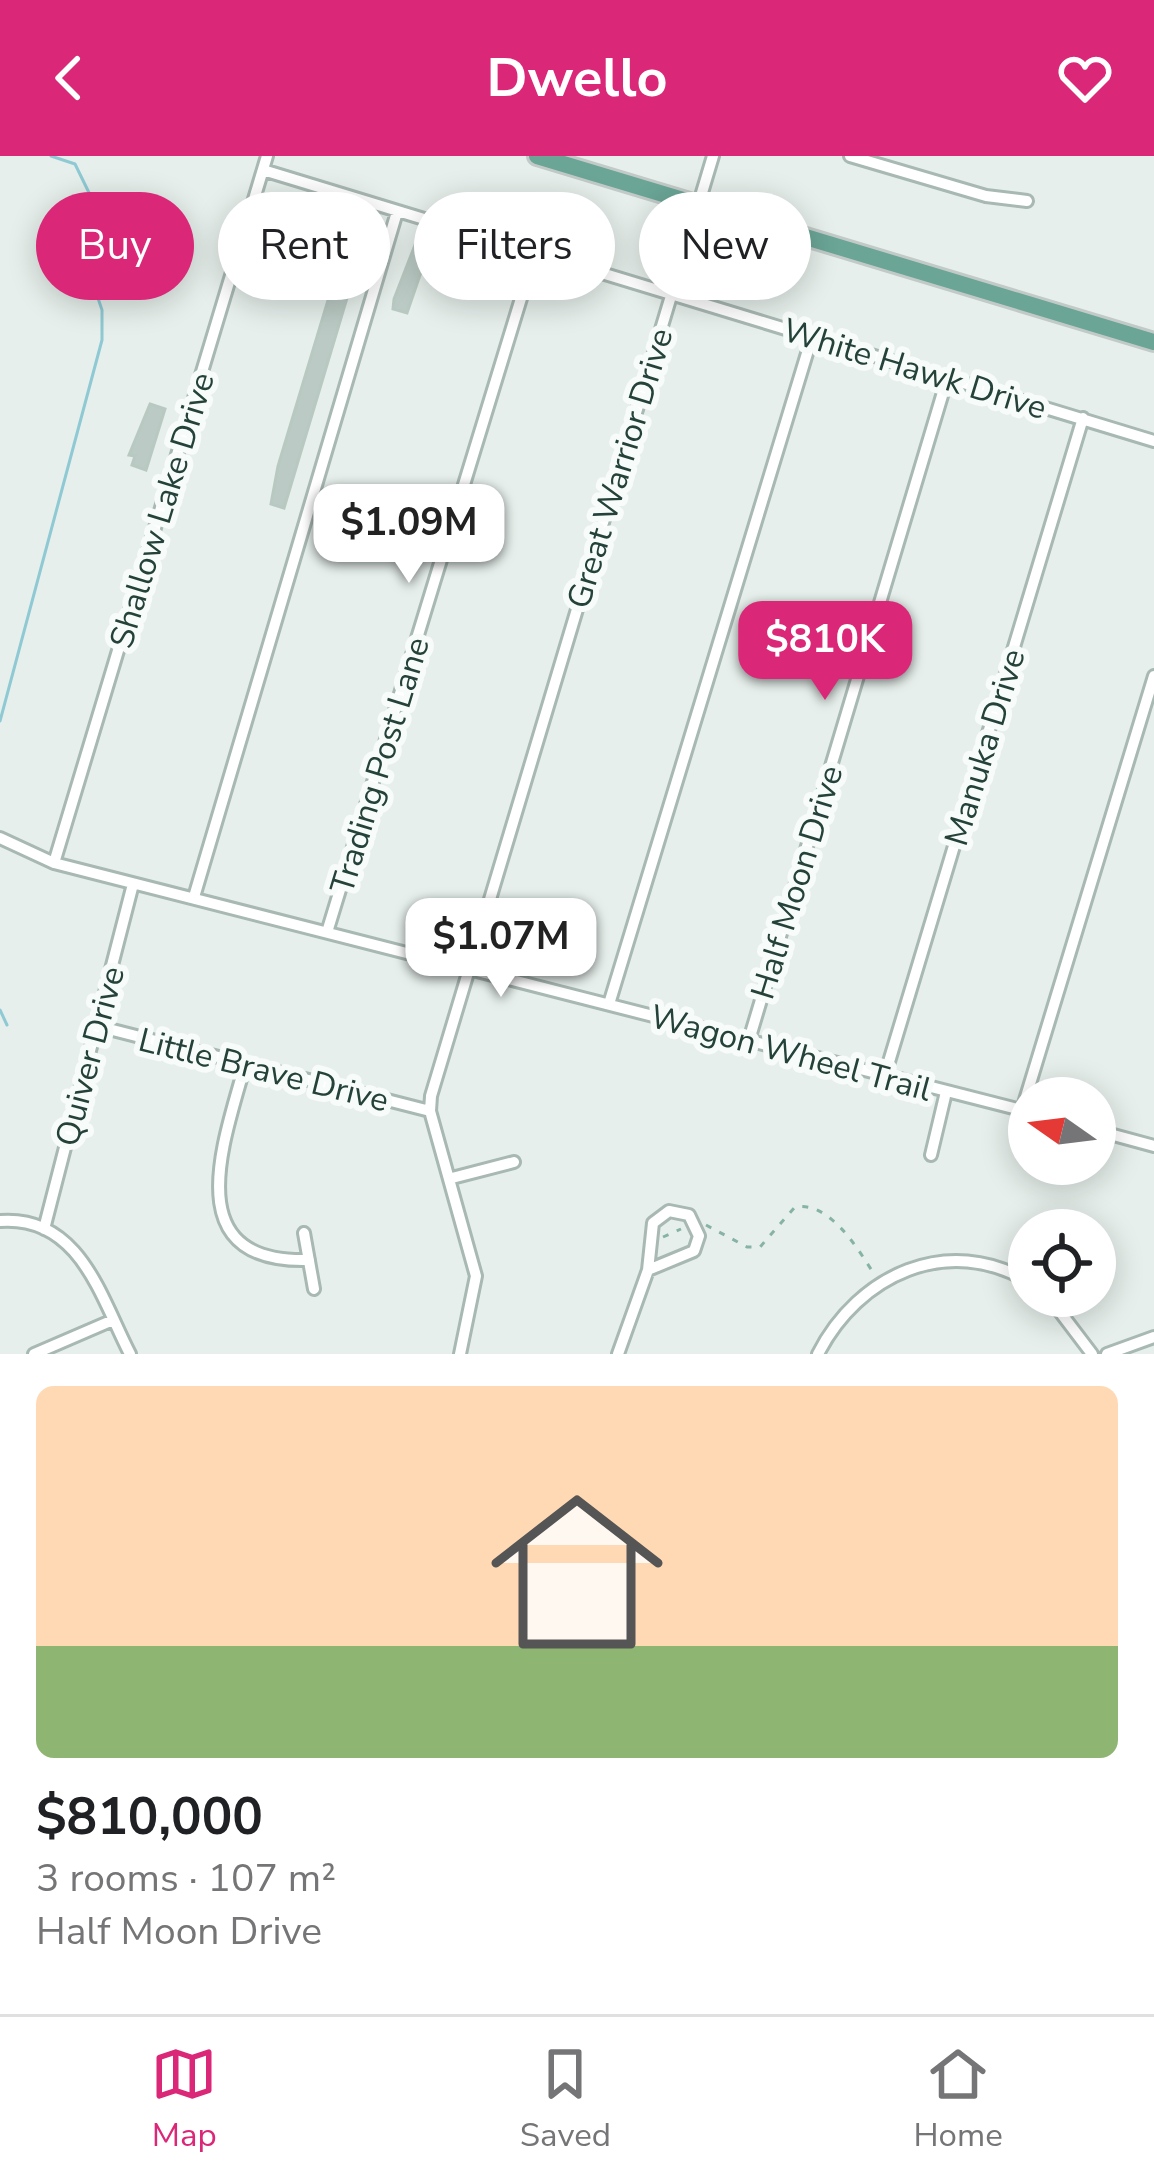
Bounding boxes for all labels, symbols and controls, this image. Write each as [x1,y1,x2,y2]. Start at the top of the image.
text: Dwello [486,41,668,115]
icon: back [36,45,102,111]
icon: heart [1052,45,1118,111]
chip: Buy [36,192,194,300]
chip: Rent [218,192,390,300]
chip: Filters [414,192,615,300]
chip: New [639,192,811,300]
street label: White Hawk Drive [777,308,1052,431]
street label: Great Warrior Drive [556,323,684,614]
street label: Shallow Lake Drive [99,367,226,654]
pin: $1.09M [311,484,507,586]
text: $1.09M [340,496,478,549]
pin: $810K [741,601,909,703]
text: $810K [765,613,885,666]
street label: Trading Post Lane [320,632,441,899]
street label: Manuka Drive [934,644,1037,851]
street label: Half Moon Drive [741,760,854,1005]
pin: $1.07M [403,898,599,1000]
text: $1.07M [432,910,570,963]
street label: Quiver Drive [45,962,136,1151]
street label: Wagon Wheel Trail [645,994,936,1113]
street label: Little Brave Drive [134,1018,393,1123]
north arrow [1008,1077,1116,1185]
map controls [1008,1077,1116,1317]
button: locate [1008,1209,1116,1317]
icon: home [469,1464,685,1680]
text: $810,000 [36,1782,263,1852]
text: 3 rooms · 107 m² [36,1852,336,1905]
text: Half Moon Drive [36,1905,322,1958]
tab: Map [151,2041,217,2158]
tab: Saved [520,2041,611,2158]
tab: Home [913,2041,1003,2158]

